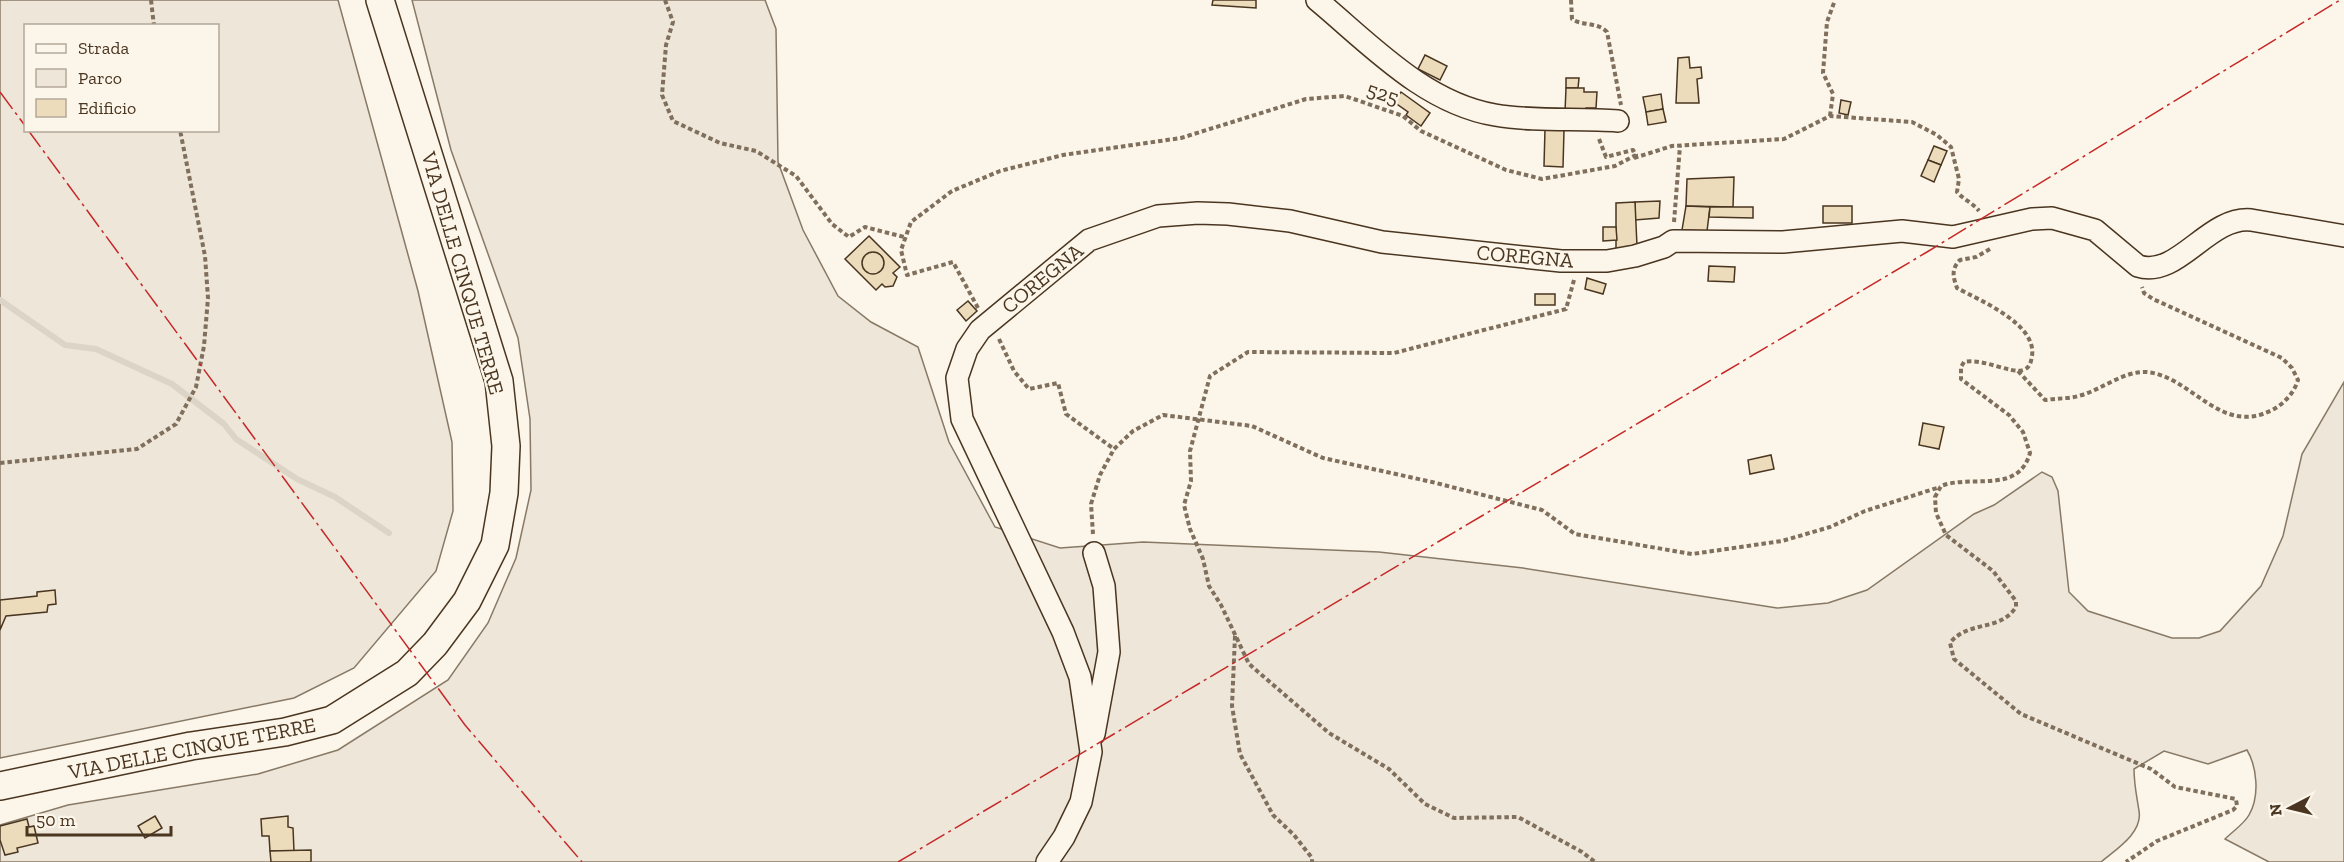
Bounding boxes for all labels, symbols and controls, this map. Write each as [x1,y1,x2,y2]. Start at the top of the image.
legend [24,24,219,132]
text: Strada [78,37,129,59]
text: Parco [78,67,122,89]
street label: 525 [1364,76,1402,110]
text: Edificio [78,97,136,119]
street label: VIA DELLE CINQUE TERRE [416,148,510,397]
street label: COREGNA [996,237,1088,318]
street label: COREGNA [1476,239,1575,273]
street label: VIA DELLE CINQUE TERRE [65,712,318,784]
north arrow [2260,778,2320,838]
scale bar [27,799,171,837]
text: N [2265,803,2286,817]
text: 50 m [36,809,76,831]

